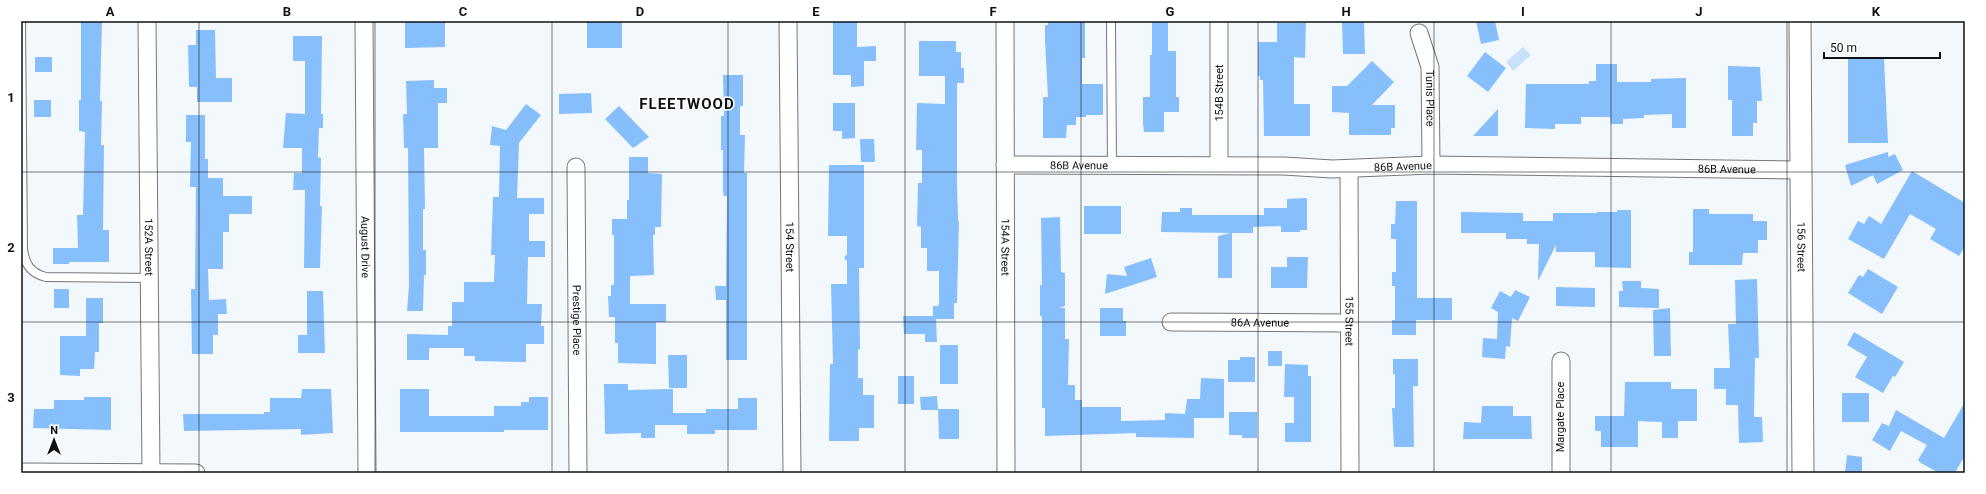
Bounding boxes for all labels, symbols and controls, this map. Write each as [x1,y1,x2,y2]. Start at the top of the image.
text: A [106,4,115,19]
text: B [283,4,291,19]
text: C [459,4,468,19]
text: D [636,4,644,19]
text: E [812,4,820,19]
text: F [989,4,997,19]
text: G [1166,4,1175,19]
text: H [1341,4,1351,19]
text: I [1521,4,1525,19]
text: J [1695,4,1703,19]
text: K [1872,4,1881,19]
scale bar [1824,34,1940,60]
text: 50 m [1830,41,1857,55]
street label: 154B Street [1213,64,1226,122]
street label: Tunis Place [1424,70,1437,127]
text: 1 [7,90,15,105]
district label: FLEETWOOD [639,95,735,113]
street label: 86B Avenue [1374,158,1432,174]
street label: 86B Avenue [1050,159,1108,172]
street label: 86B Avenue [1698,162,1756,176]
street label: August Drive [359,216,372,278]
street label: 152A Street [142,218,156,276]
street label: 154A Street [999,218,1012,276]
street label: 154 Street [783,222,797,273]
street label: 156 Street [1795,222,1808,273]
text: 2 [7,240,15,255]
street label: Prestige Place [570,285,584,355]
street label: 155 Street [1343,296,1356,347]
street label: 86A Avenue [1231,316,1289,329]
street label: Margate Place [1554,381,1567,452]
text: 3 [7,390,15,405]
north arrow [34,420,74,460]
text: N [50,424,58,437]

